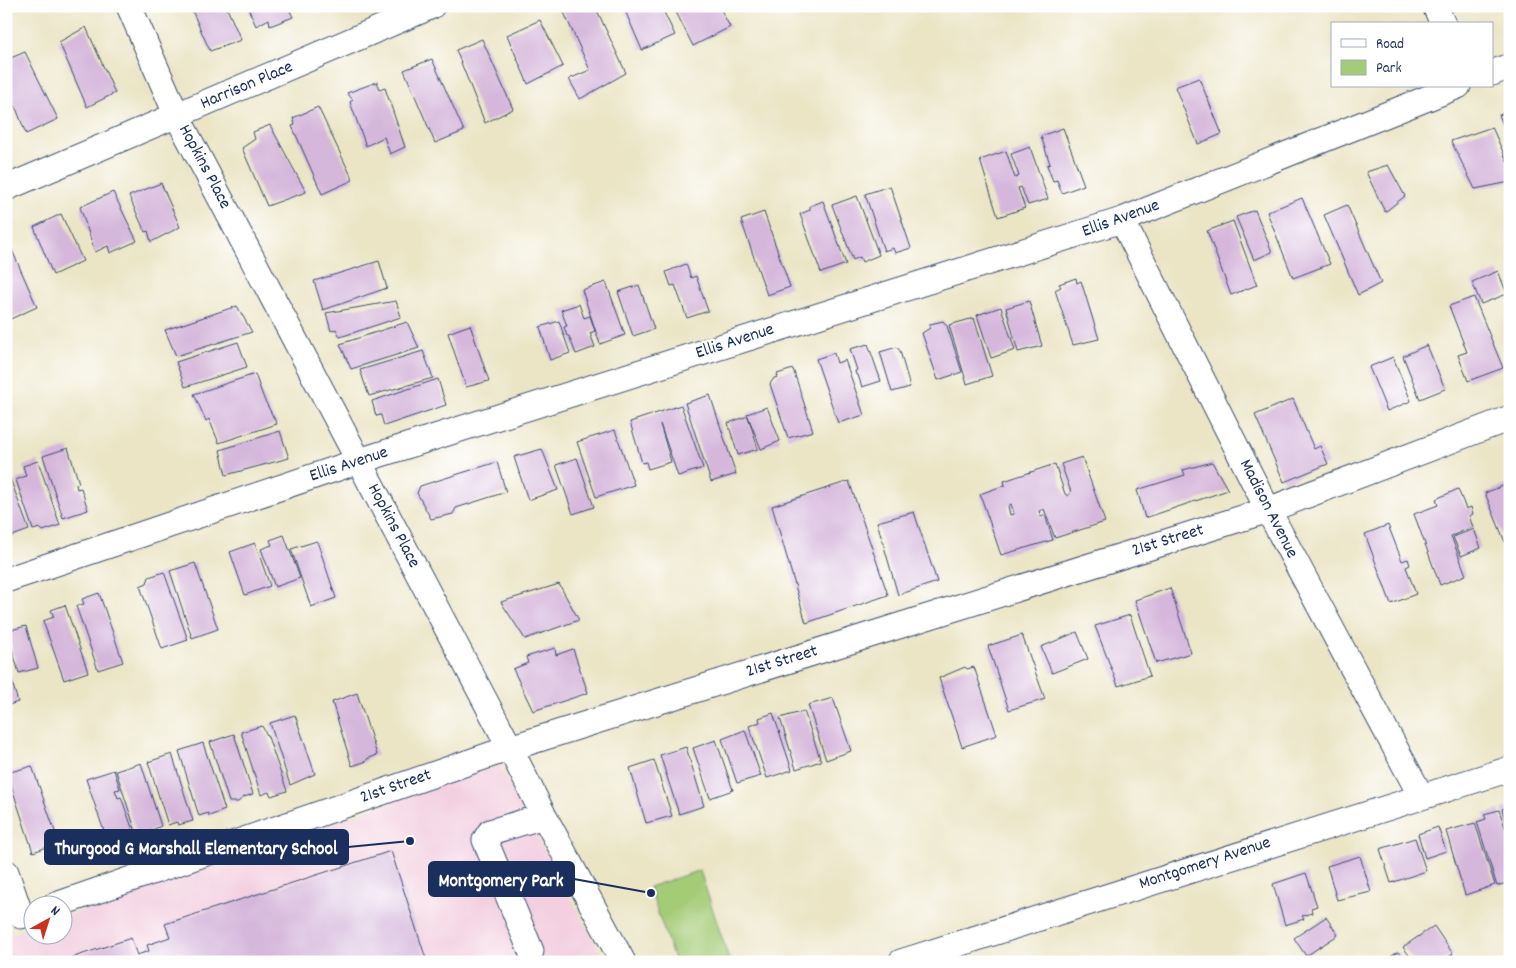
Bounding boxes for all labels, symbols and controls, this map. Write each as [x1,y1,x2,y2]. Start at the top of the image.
legend [1331,22,1494,88]
text: Road [1376,34,1404,56]
street label: Harrison Place [197,55,297,117]
text: Park [1376,58,1402,80]
street label: Hopkins Place [171,120,237,214]
street label: Ellis Avenue [1079,193,1163,245]
street label: Ellis Avenue [693,318,777,366]
street label: Ellis Avenue [307,441,391,489]
street label: Madison Avenue [1232,455,1304,563]
street label: Hopkins Place [360,479,426,573]
street label: 21st Street [1129,518,1207,564]
street label: 21st Street [743,639,821,685]
street label: 21st Street [357,763,435,811]
callout: Thurgood G Marshall Elementary School [45,830,348,864]
street label: Montgomery Avenue [1136,831,1274,897]
text: Thurgood G Marshall Elementary School [55,837,338,864]
callout: Montgomery Park [429,862,574,896]
text: Montgomery Park [438,869,564,896]
north arrow [22,896,72,946]
text: N [46,902,64,921]

